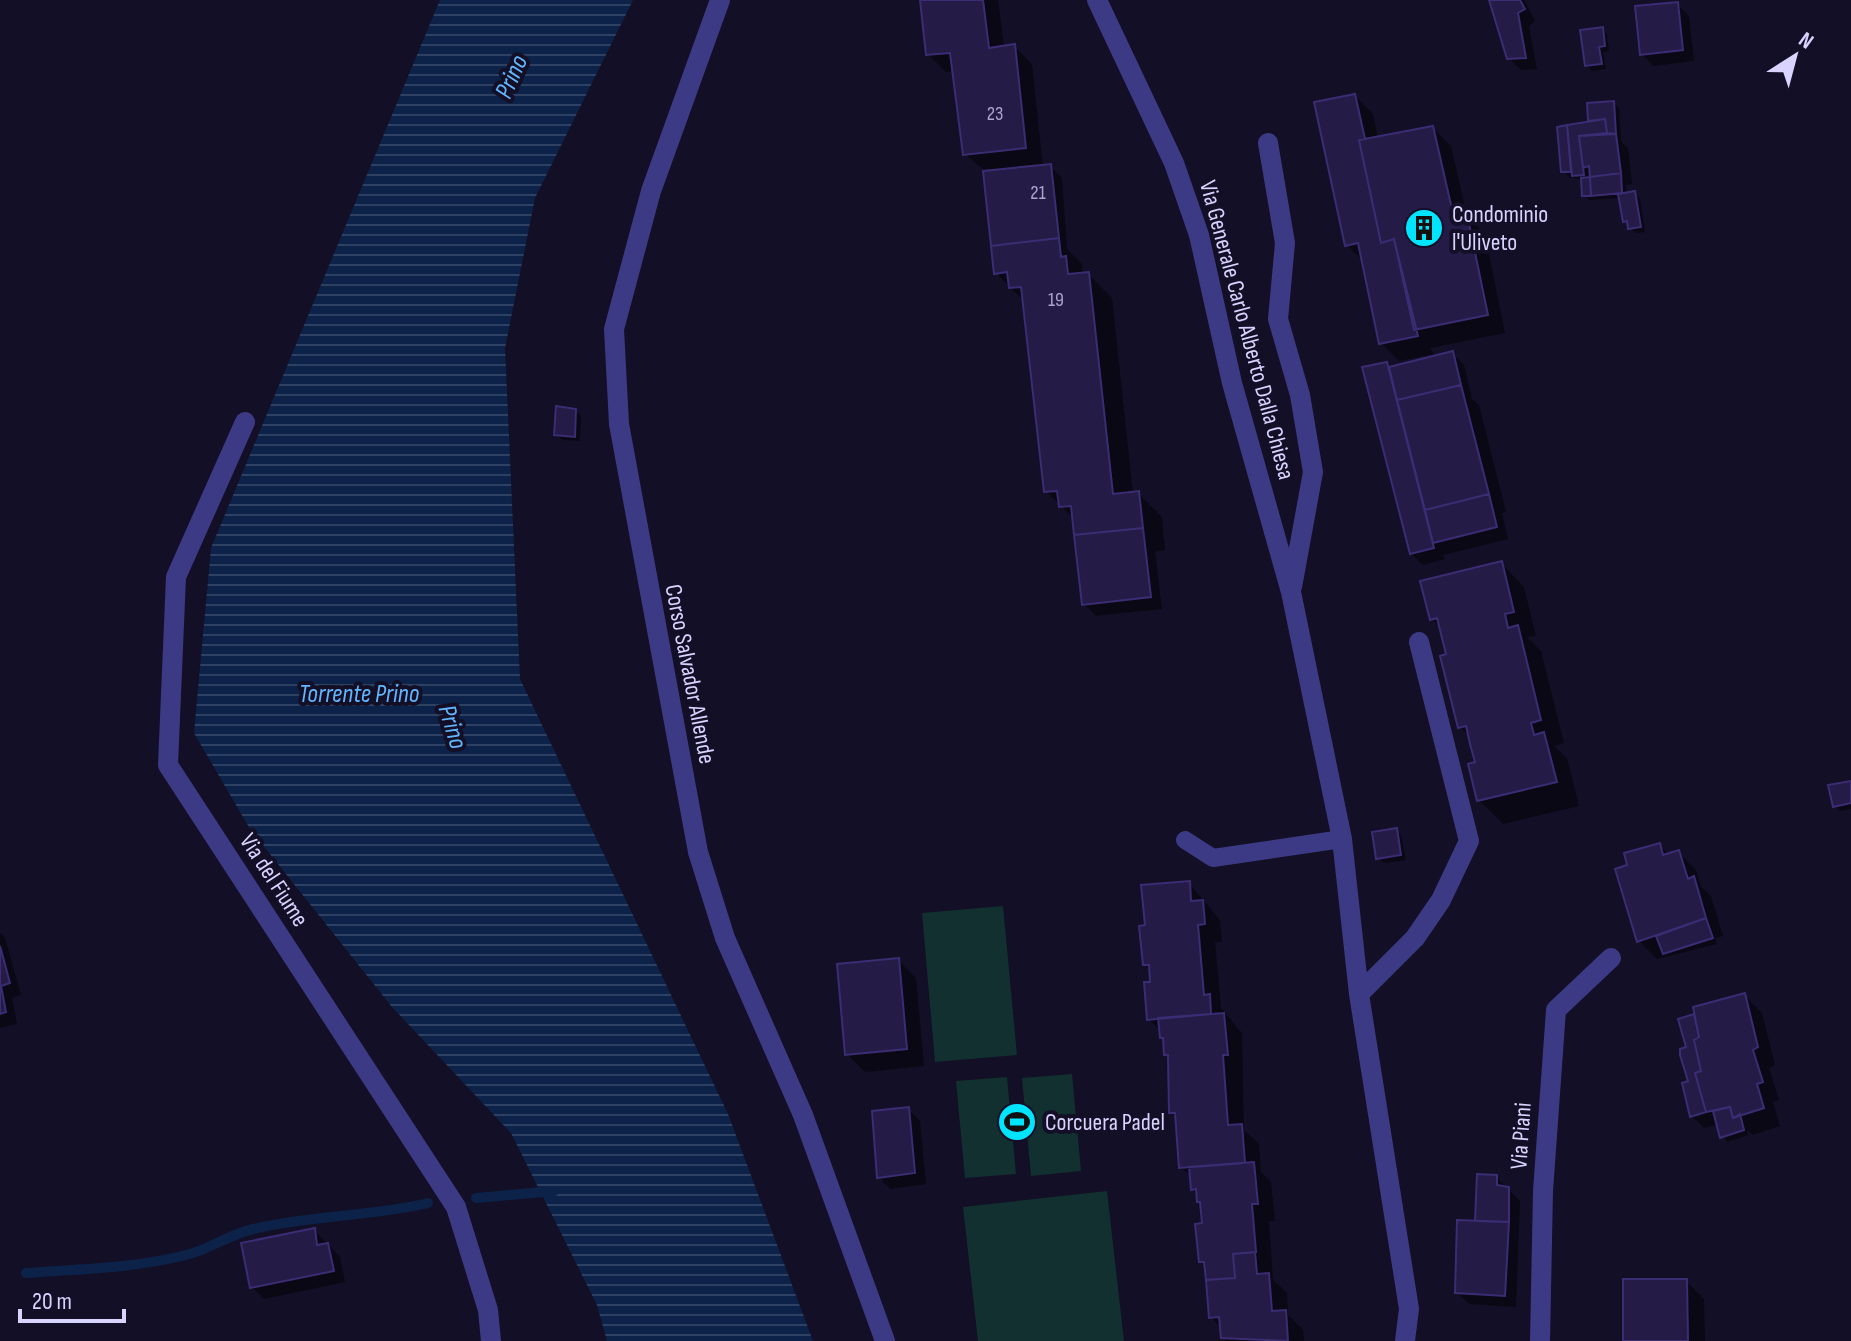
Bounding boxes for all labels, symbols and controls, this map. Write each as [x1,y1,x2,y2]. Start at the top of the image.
north arrow [1755,16,1835,96]
text: N [1793,27,1819,55]
water label: Prino [489,50,535,104]
house number: 23 [987,102,1003,126]
street label: Via Generale Carlo Alberto Dalla Chiesa [1193,177,1301,483]
house number: 21 [1030,181,1046,205]
place label: Condominio l'Uliveto [1452,200,1548,257]
building icon: Condominio l'Uliveto [1403,207,1445,249]
house number: 19 [1048,288,1064,312]
street label: Corso Salvador Allende [658,582,722,766]
water label: Torrente Prino [299,679,420,710]
water label: Prino [431,701,473,753]
street label: Via del Fiume [233,828,315,932]
sports icon: Corcuera Padel [996,1101,1038,1143]
street label: Via Piani [1504,1102,1538,1170]
place label: Corcuera Padel [1045,1108,1165,1137]
scale bar [20,1273,124,1323]
text: 20 m [32,1287,72,1316]

